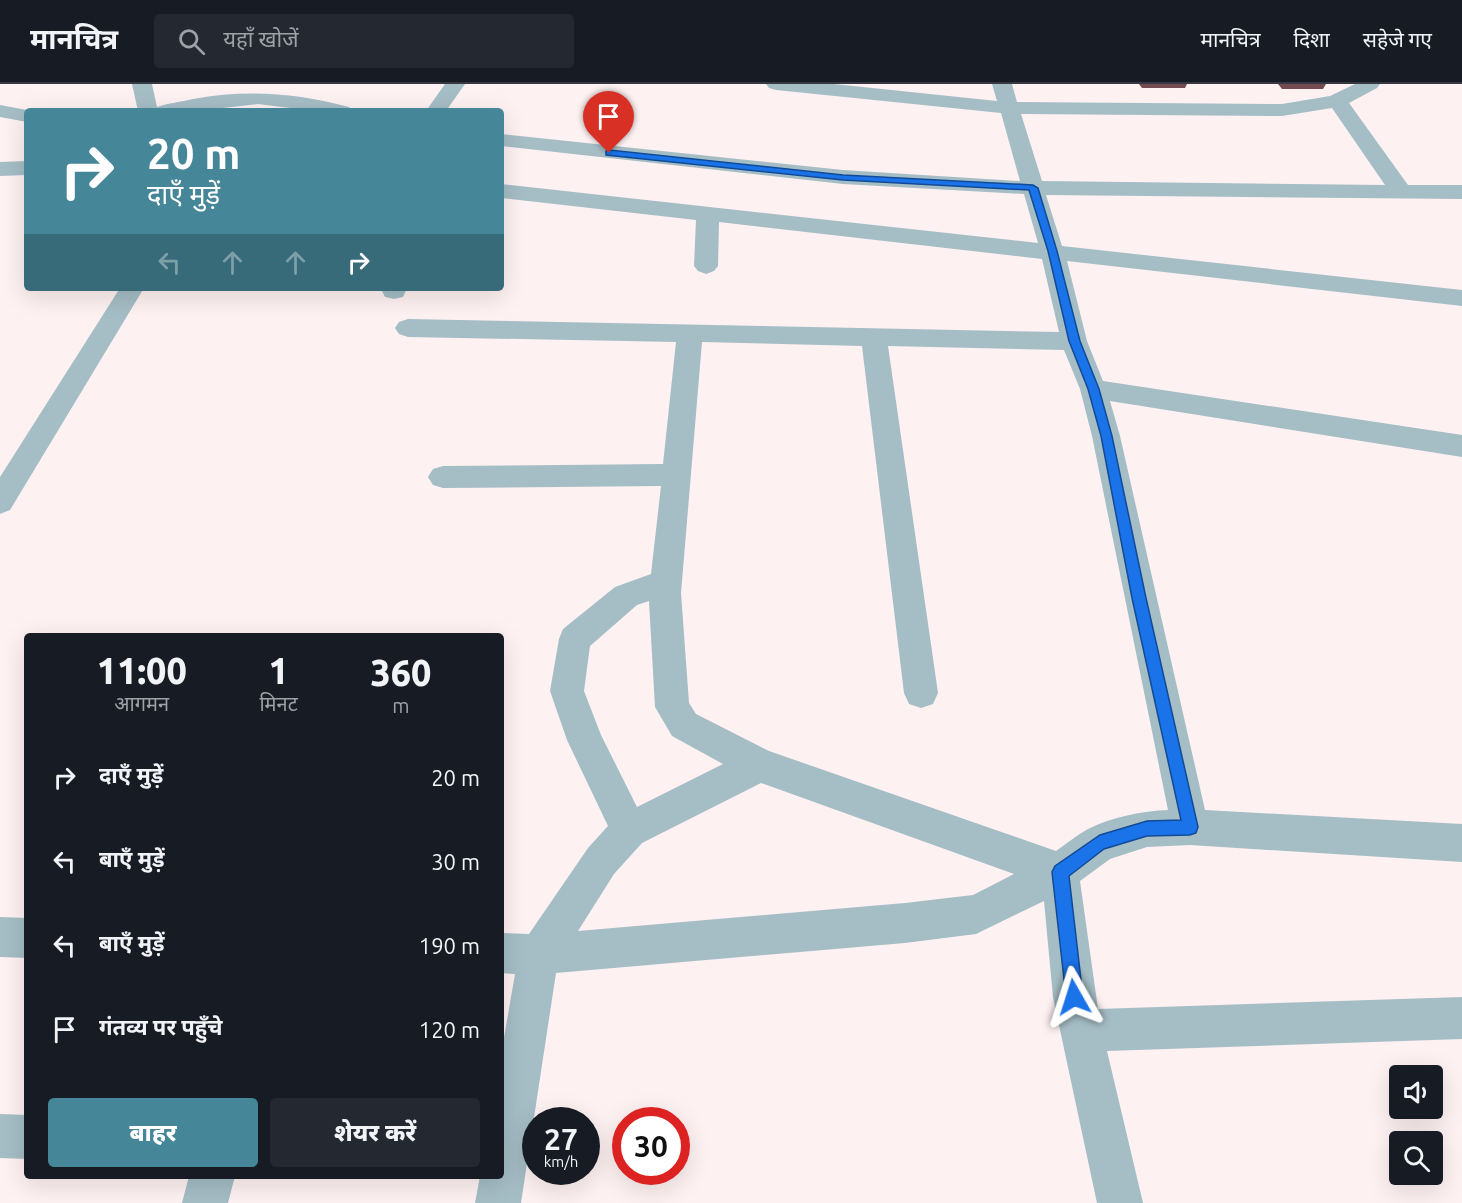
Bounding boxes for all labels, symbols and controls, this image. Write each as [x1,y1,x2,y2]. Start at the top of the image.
search box [154,14,574,68]
text: मानचित्र [30,23,118,54]
icon: search [175,25,208,58]
text: यहाँ खोजें [223,26,298,51]
text: मानचित्र [1200,27,1261,51]
text: दिशा [1294,27,1330,51]
text: सहेजे गए [1363,27,1432,51]
pin [583,91,634,153]
icon: arrive [592,100,625,133]
text: 20 m [147,130,241,177]
icon: right [48,132,126,210]
text: दाएँ मुड़ें [147,179,220,209]
icon: left [153,246,186,279]
icon: ahead [216,246,249,279]
icon: ahead [279,246,312,279]
icon: right [342,246,375,279]
text: 11:00 [97,650,187,691]
text: 1 [268,650,289,691]
text: 360 [370,652,431,693]
text: आगमन [114,692,169,715]
text: मिनट [259,692,298,715]
text: m [392,694,409,717]
icon: right [48,761,81,794]
text: दाएँ मुड़ें [99,762,163,787]
text: 20 m [431,765,480,790]
icon: left [48,845,81,878]
text: बाएँ मुड़ें [99,846,165,871]
text: 30 m [431,849,480,874]
icon: left [48,929,81,962]
text: बाएँ मुड़ें [99,930,165,955]
text: 190 m [419,933,480,958]
position arrow [1042,965,1106,1029]
icon: arrive [48,1013,81,1046]
text: गंतव्य पर पहुँचे [99,1014,223,1039]
text: 120 m [419,1017,480,1042]
map controls [1389,1065,1443,1185]
button: sound [1389,1065,1443,1119]
button: बाहर [48,1098,258,1167]
button: शेयर करें [270,1098,480,1167]
speed limit sign: 30 [612,1107,690,1185]
text: 27 [544,1122,578,1156]
button: search [1389,1131,1443,1185]
text: km/h [544,1153,578,1170]

